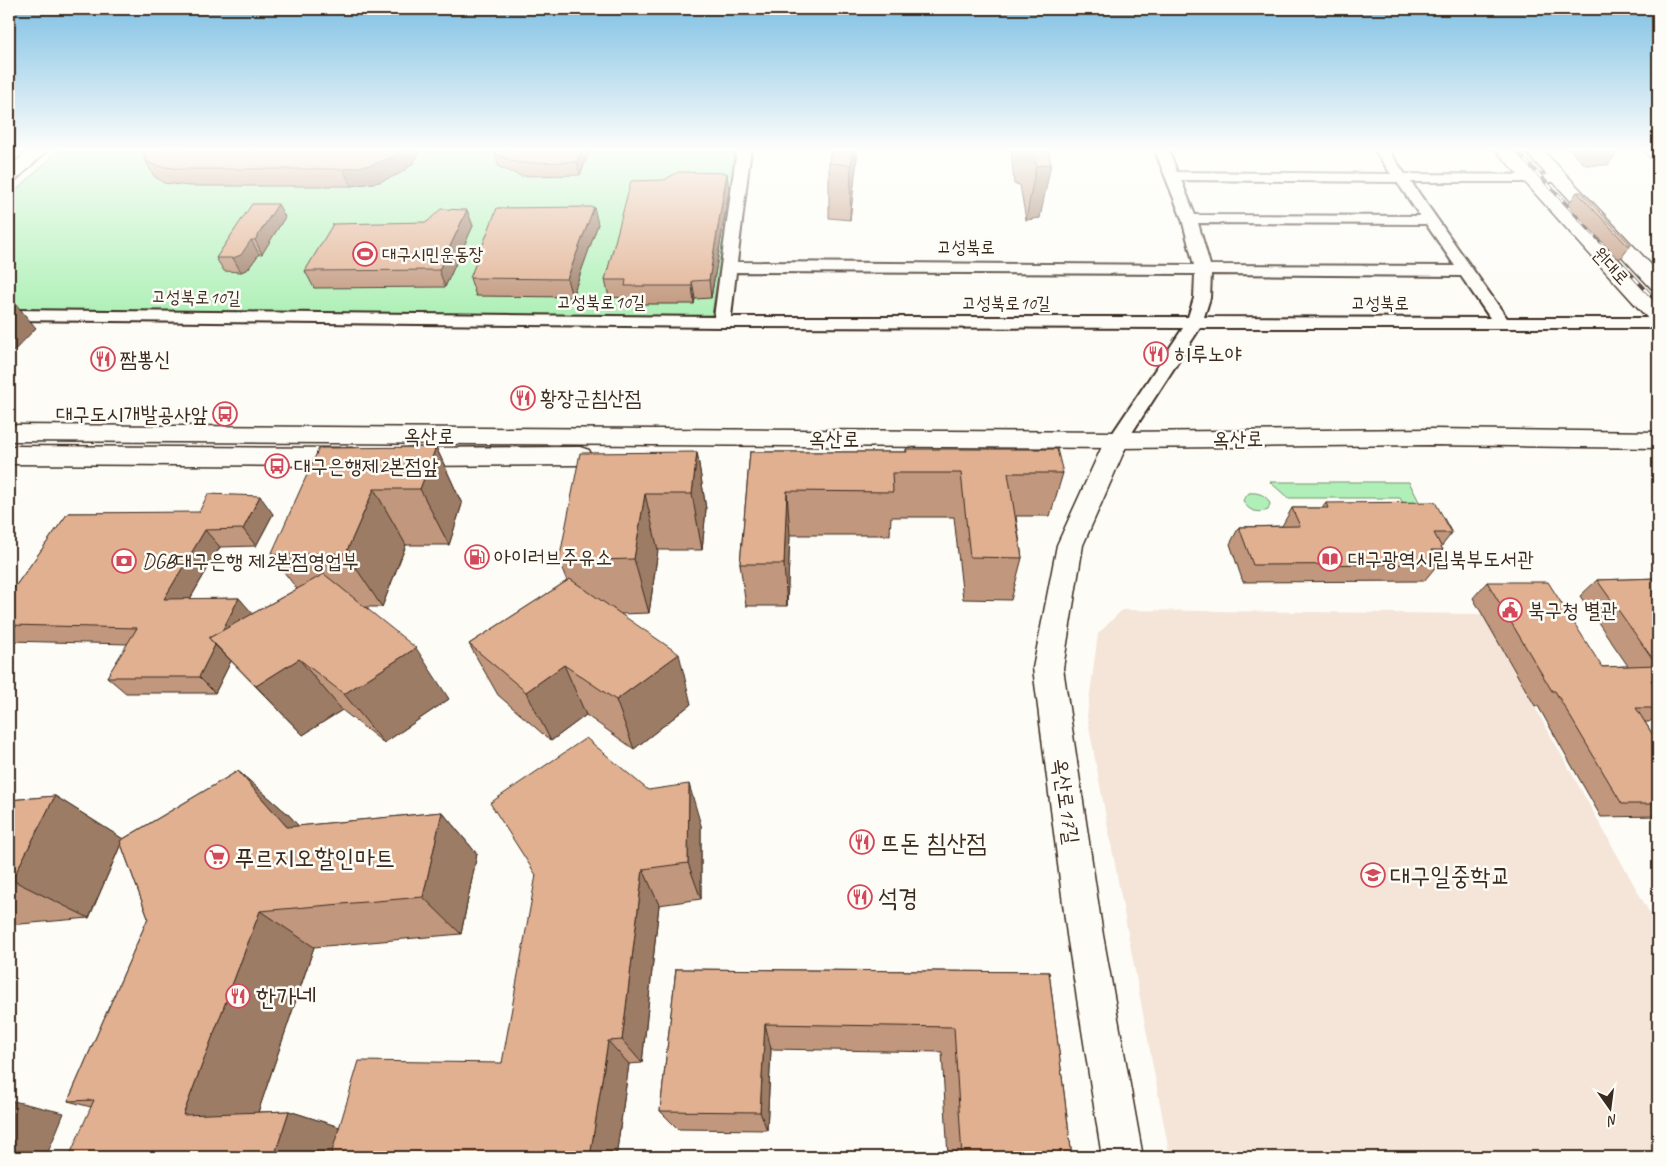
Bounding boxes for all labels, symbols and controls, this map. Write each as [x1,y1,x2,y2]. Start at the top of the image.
street label: 고성북로 [937,236,995,258]
sports icon: 대구시민운동장 [352,241,378,267]
place label: 대구시민운동장 [382,243,483,265]
street label: 원대로 [1588,243,1634,289]
street label: 고성북로10길 [152,285,241,309]
street label: 고성북로10길 [557,291,646,313]
street label: 고성북로10길 [962,292,1051,314]
street label: 고성북로 [1351,292,1409,314]
restaurant icon: 히루노야 [1143,341,1169,367]
place label: 히루노야 [1174,341,1242,367]
restaurant icon: 짬뽕신 [90,346,116,372]
place label: 짬뽕신 [120,346,171,372]
restaurant icon: 황장군침산점 [510,385,536,411]
place label: 황장군침산점 [540,385,641,411]
place label: 대구도시개발공사앞 [56,401,208,427]
bus stop icon: 대구도시개발공사앞 [212,401,238,427]
street label: 옥산로 [404,423,454,449]
street label: 옥산로 [809,426,859,452]
street label: 옥산로 [1212,426,1264,452]
bus stop icon: 대구은행제2본점앞 [264,453,290,479]
place label: 대구은행제2본점앞 [294,453,439,479]
fuel station icon: 아이러브주유소 [464,544,490,570]
place label: 아이러브주유소 [494,544,612,570]
library icon: 대구광역시립북부도서관 [1317,546,1343,572]
place label: 대구광역시립북부도서관 [1348,546,1534,572]
bank icon: DGB대구은행 제2본점영업부 [111,548,137,574]
place label: DGB대구은행 제2본점영업부 [142,548,359,574]
public building icon: 북구청 별관 [1497,597,1523,623]
place label: 북구청 별관 [1528,597,1618,623]
street label: 옥산로17길 [1047,756,1085,846]
place label: 뜨돈 침산점 [880,827,987,859]
restaurant icon: 뜨돈 침산점 [849,829,875,855]
place label: 푸르지오할인마트 [234,842,395,874]
supermarket icon: 푸르지오할인마트 [204,844,230,870]
place label: 대구일중학교 [1390,860,1511,892]
school or university icon: 대구일중학교 [1360,862,1386,888]
place label: 석경 [878,882,918,914]
restaurant icon: 석경 [847,884,873,910]
place label: 한가네 [256,981,316,1013]
restaurant icon: 한가네 [225,983,251,1009]
north arrow [1584,1084,1634,1134]
text: N [1605,1111,1619,1130]

